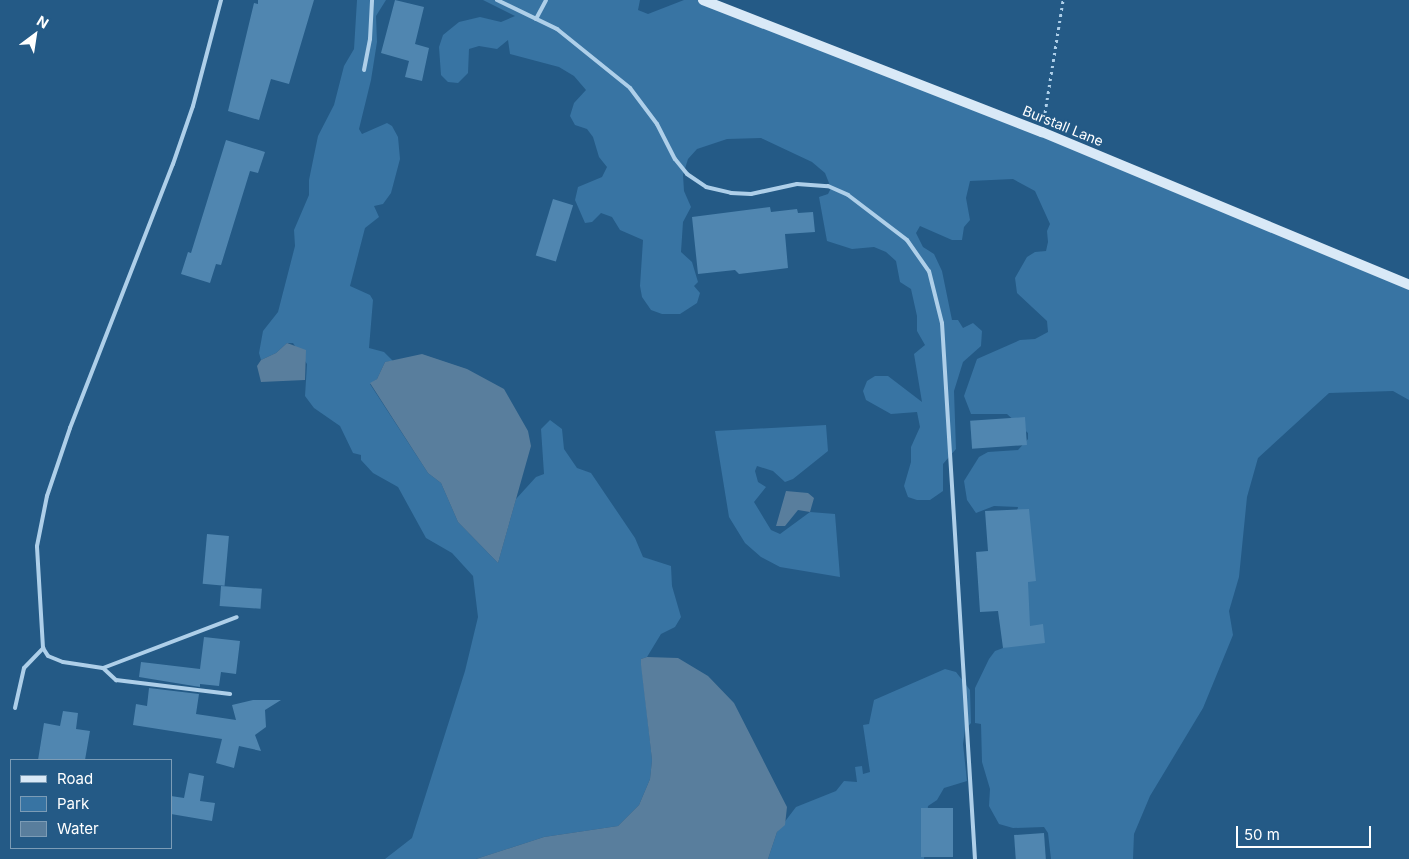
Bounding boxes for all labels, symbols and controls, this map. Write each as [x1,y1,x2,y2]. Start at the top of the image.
north arrow [10,10,60,60]
text: N [34,12,52,32]
street label: Burstall Lane [1020,102,1106,150]
legend [10,759,172,849]
text: Road [57,769,93,788]
text: Park [57,794,89,813]
scale bar [1239,816,1374,848]
text: Water [57,819,99,838]
text: 50 m [1244,825,1280,844]

